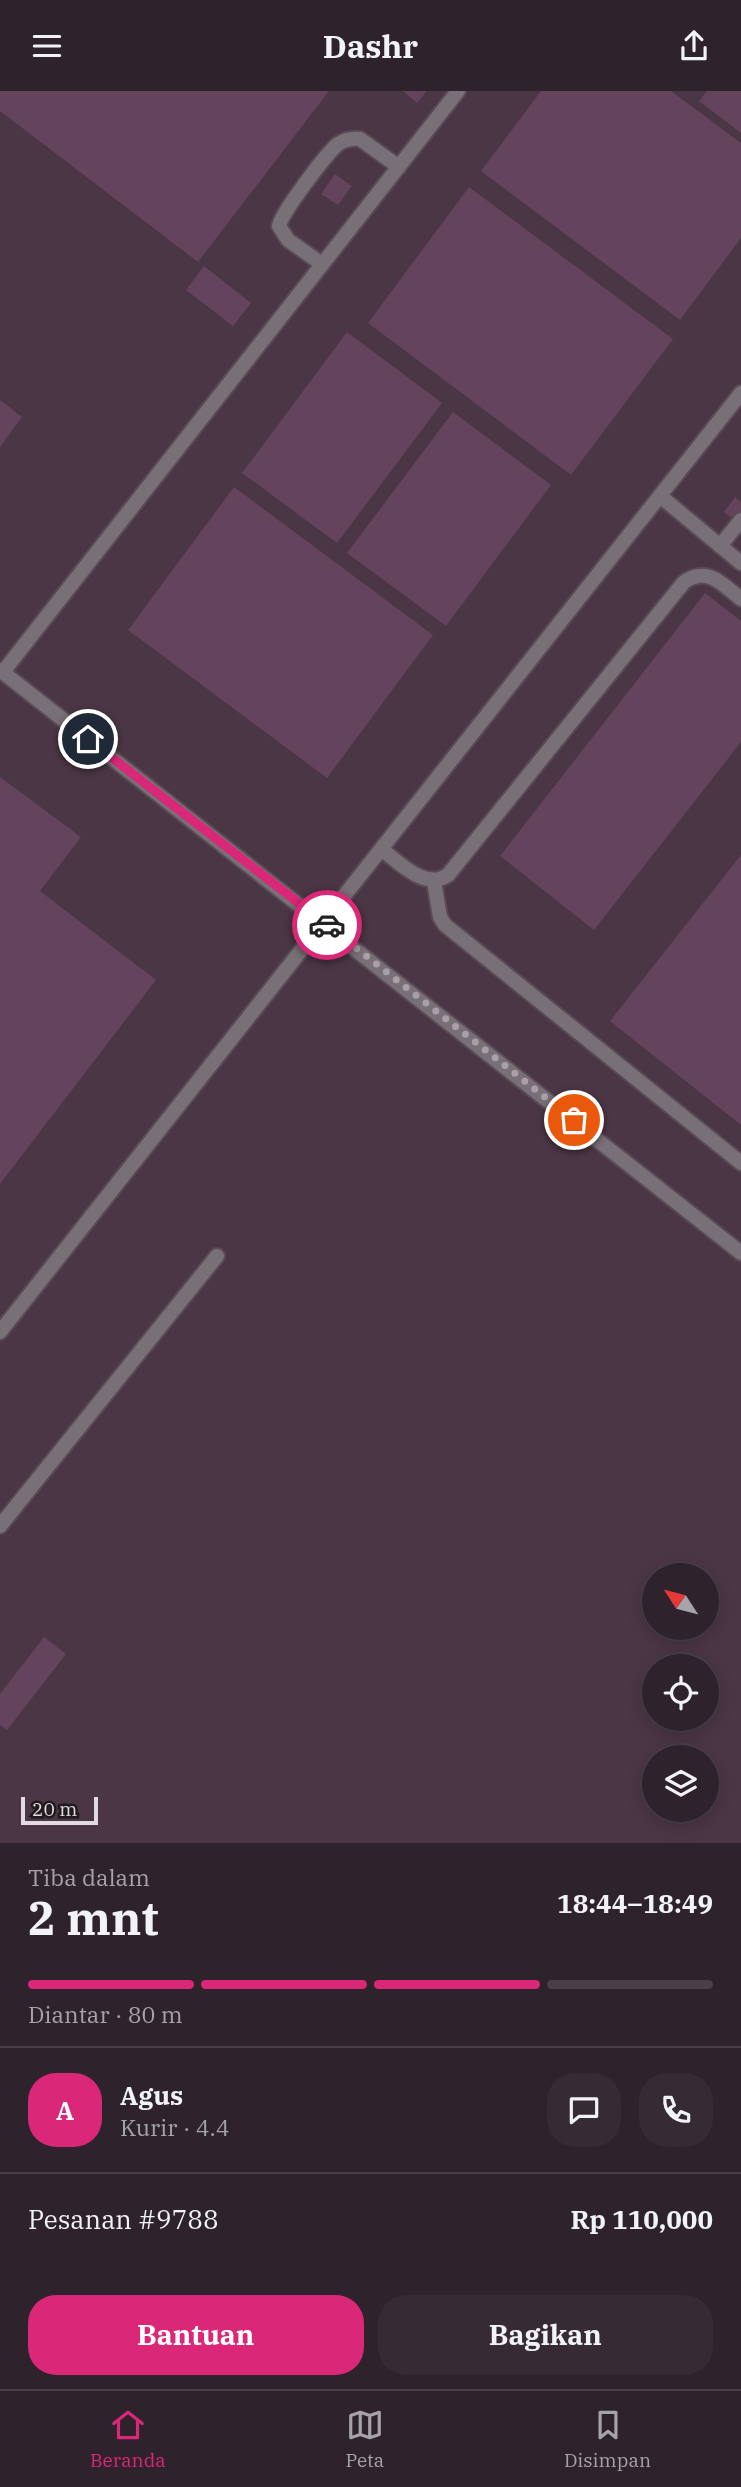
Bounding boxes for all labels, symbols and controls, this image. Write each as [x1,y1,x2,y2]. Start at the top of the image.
text: Dashr [323,25,418,67]
icon: menu [28,27,66,65]
icon: share [675,27,713,65]
pin [58,709,118,769]
icon: home [69,720,107,758]
courier [292,890,362,960]
icon: car [308,906,346,944]
pin [544,1090,604,1150]
icon: bag [555,1101,593,1139]
north arrow [642,1563,719,1640]
map controls [642,1563,719,1822]
button: locate [642,1654,719,1731]
button: layers [642,1745,719,1822]
scale bar [21,1794,98,1826]
text: 20 m [32,1797,77,1821]
text: Tiba dalam [28,1862,150,1892]
text: 18:44–18:49 [557,1886,713,1920]
text: 2 mnt [28,1888,159,1948]
text: Diantar · 80 m [28,1999,183,2029]
button: chat [547,2073,621,2147]
button: phone [639,2073,713,2147]
text: Agus [120,2078,183,2112]
text: A [56,2093,74,2127]
text: Kurir · 4.4 [120,2112,229,2142]
text: Pesanan #9788 [28,2202,218,2236]
text: Rp 110,000 [570,2202,713,2236]
button: Bantuan [28,2295,364,2375]
button: Bagikan [378,2295,713,2375]
tab: Beranda [90,2406,166,2472]
tab: Peta [345,2406,384,2472]
tab: Disimpan [564,2406,651,2472]

